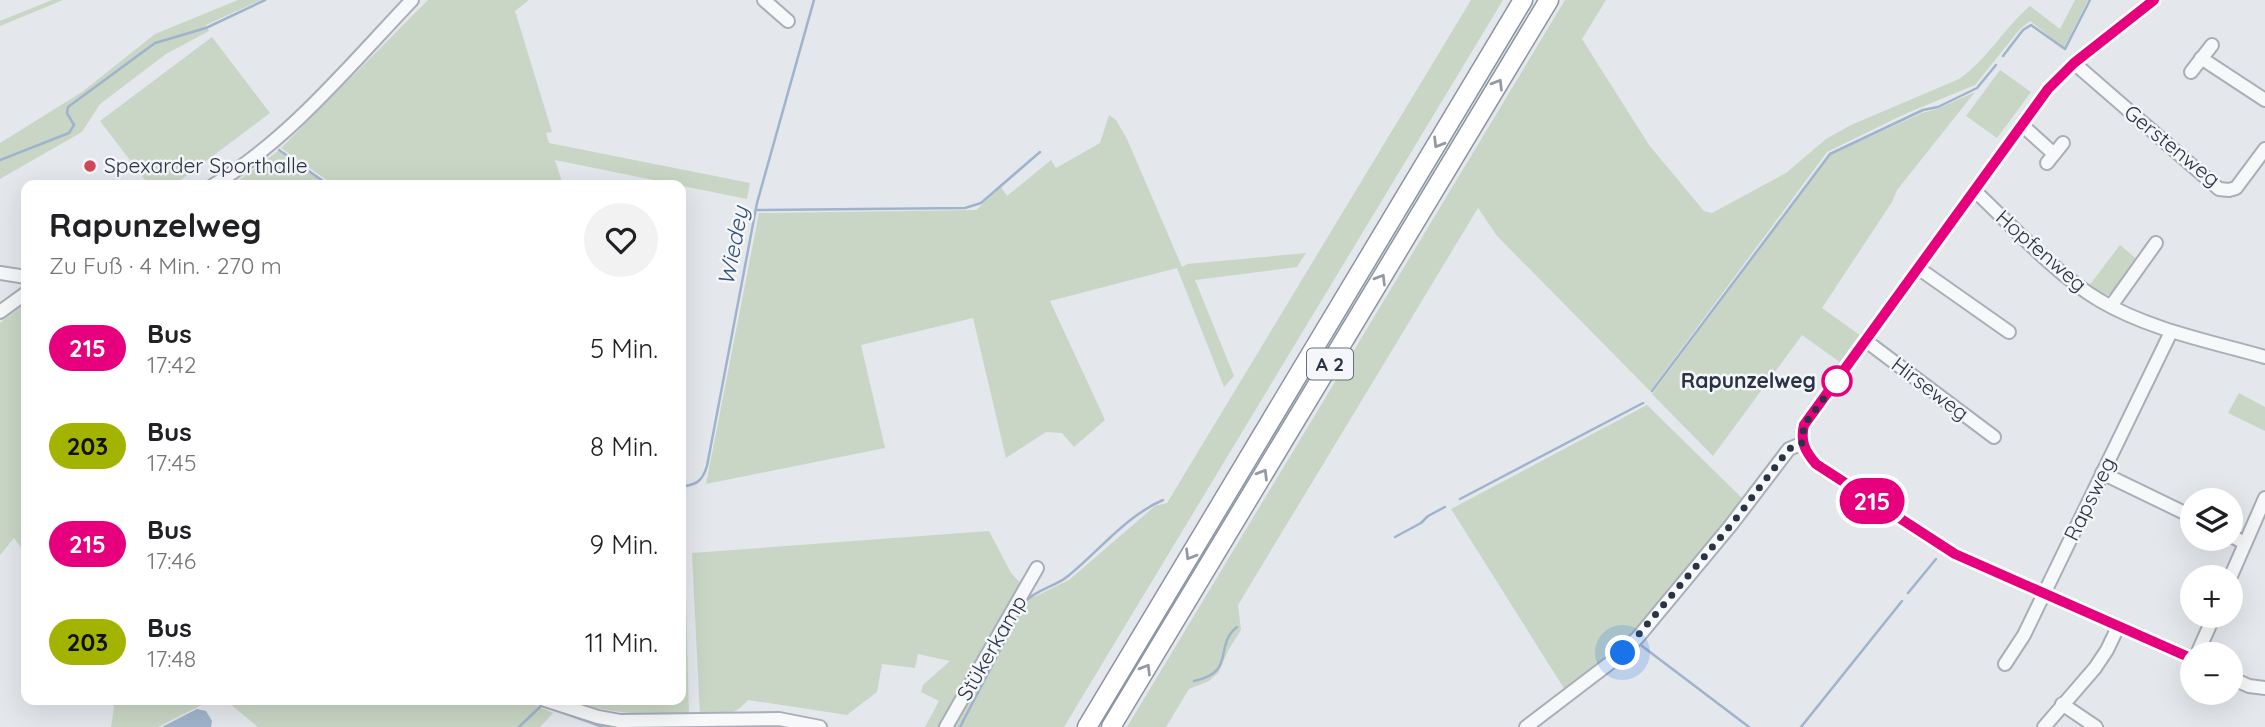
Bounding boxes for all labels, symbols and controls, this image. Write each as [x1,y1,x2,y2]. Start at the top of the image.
one-way arrow [1490,79,1503,92]
street label: Gerstenweg [2119,99,2226,192]
one-way arrow [1433,135,1446,148]
place label: Spexarder Sporthalle [104,152,308,178]
marker: Spexarder Sporthalle [82,158,98,174]
water label: Wiedey [711,202,755,288]
button: heart [584,203,658,277]
text: Rapunzelweg [49,204,262,245]
street label: Hopfenweg [1991,204,2092,297]
text: Zu Fuß · 4 Min. · 270 m [49,251,282,280]
one-way arrow [1373,273,1386,286]
text: Bus [147,317,192,350]
text: 5 Min. [590,332,658,365]
text: 215 [69,333,106,363]
road number: A 2 [1307,348,1353,380]
text: 17:42 [147,350,196,379]
street label: Hirseweg [1887,351,1974,426]
marker: Rapunzelweg [1822,366,1852,396]
place label: Rapunzelweg [1681,367,1816,393]
text: Bus [147,415,192,448]
text: 8 Min. [590,430,658,463]
text: 203 [67,431,108,461]
text: 17:45 [147,448,196,477]
street label: Rapsweg [2058,452,2121,545]
one-way arrow [1255,468,1268,481]
line badge: 215 [1832,478,1912,524]
text: 215 [1854,486,1890,516]
map controls [2180,488,2243,705]
button: layers [2180,488,2243,551]
text: Bus [147,513,192,546]
text: 9 Min. [590,528,658,561]
text: 215 [69,529,106,559]
text: 17:46 [147,546,196,575]
one-way arrow [1185,548,1198,561]
button: + [2180,565,2243,628]
street label: Stükerkamp [951,590,1032,705]
text: Bus [147,611,192,644]
text: 11 Min. [585,626,658,659]
text: 203 [67,627,108,657]
your location [1605,635,1640,670]
button: − [2180,642,2243,705]
text: 17:48 [147,644,196,673]
one-way arrow [1138,663,1151,676]

